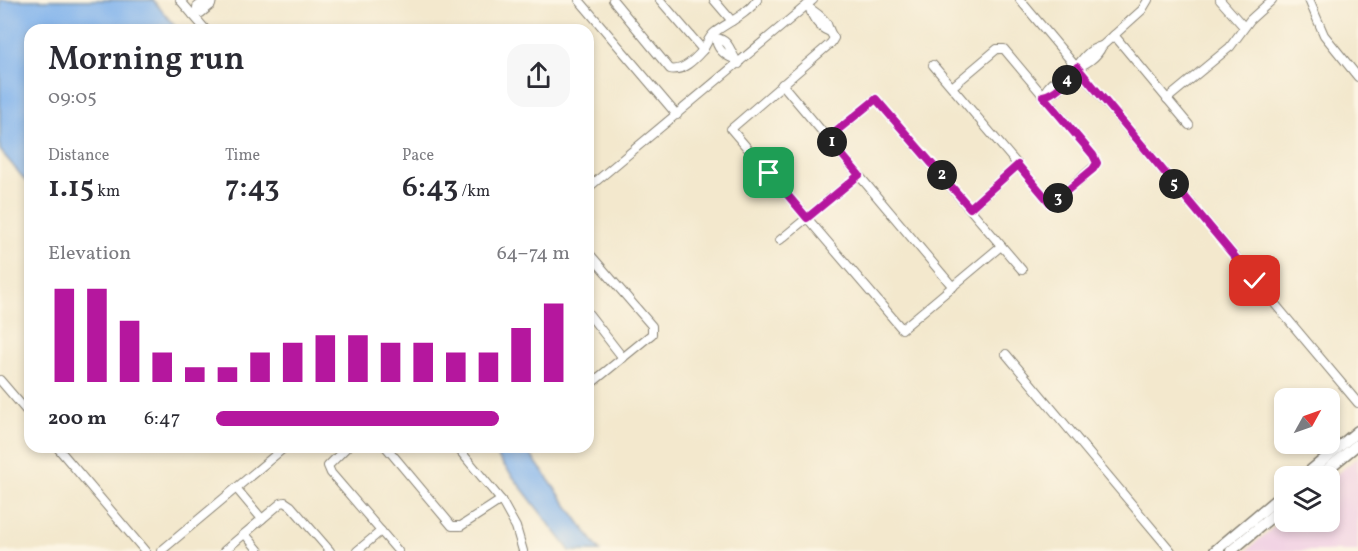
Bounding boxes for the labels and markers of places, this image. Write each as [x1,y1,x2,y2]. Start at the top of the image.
pin: 4 [1052,65,1082,95]
pin: 1 [817,127,847,157]
pin [743,147,794,198]
pin: 2 [927,160,957,190]
pin: 5 [1159,169,1189,199]
pin: 3 [1043,183,1073,213]
pin [1229,255,1280,306]

